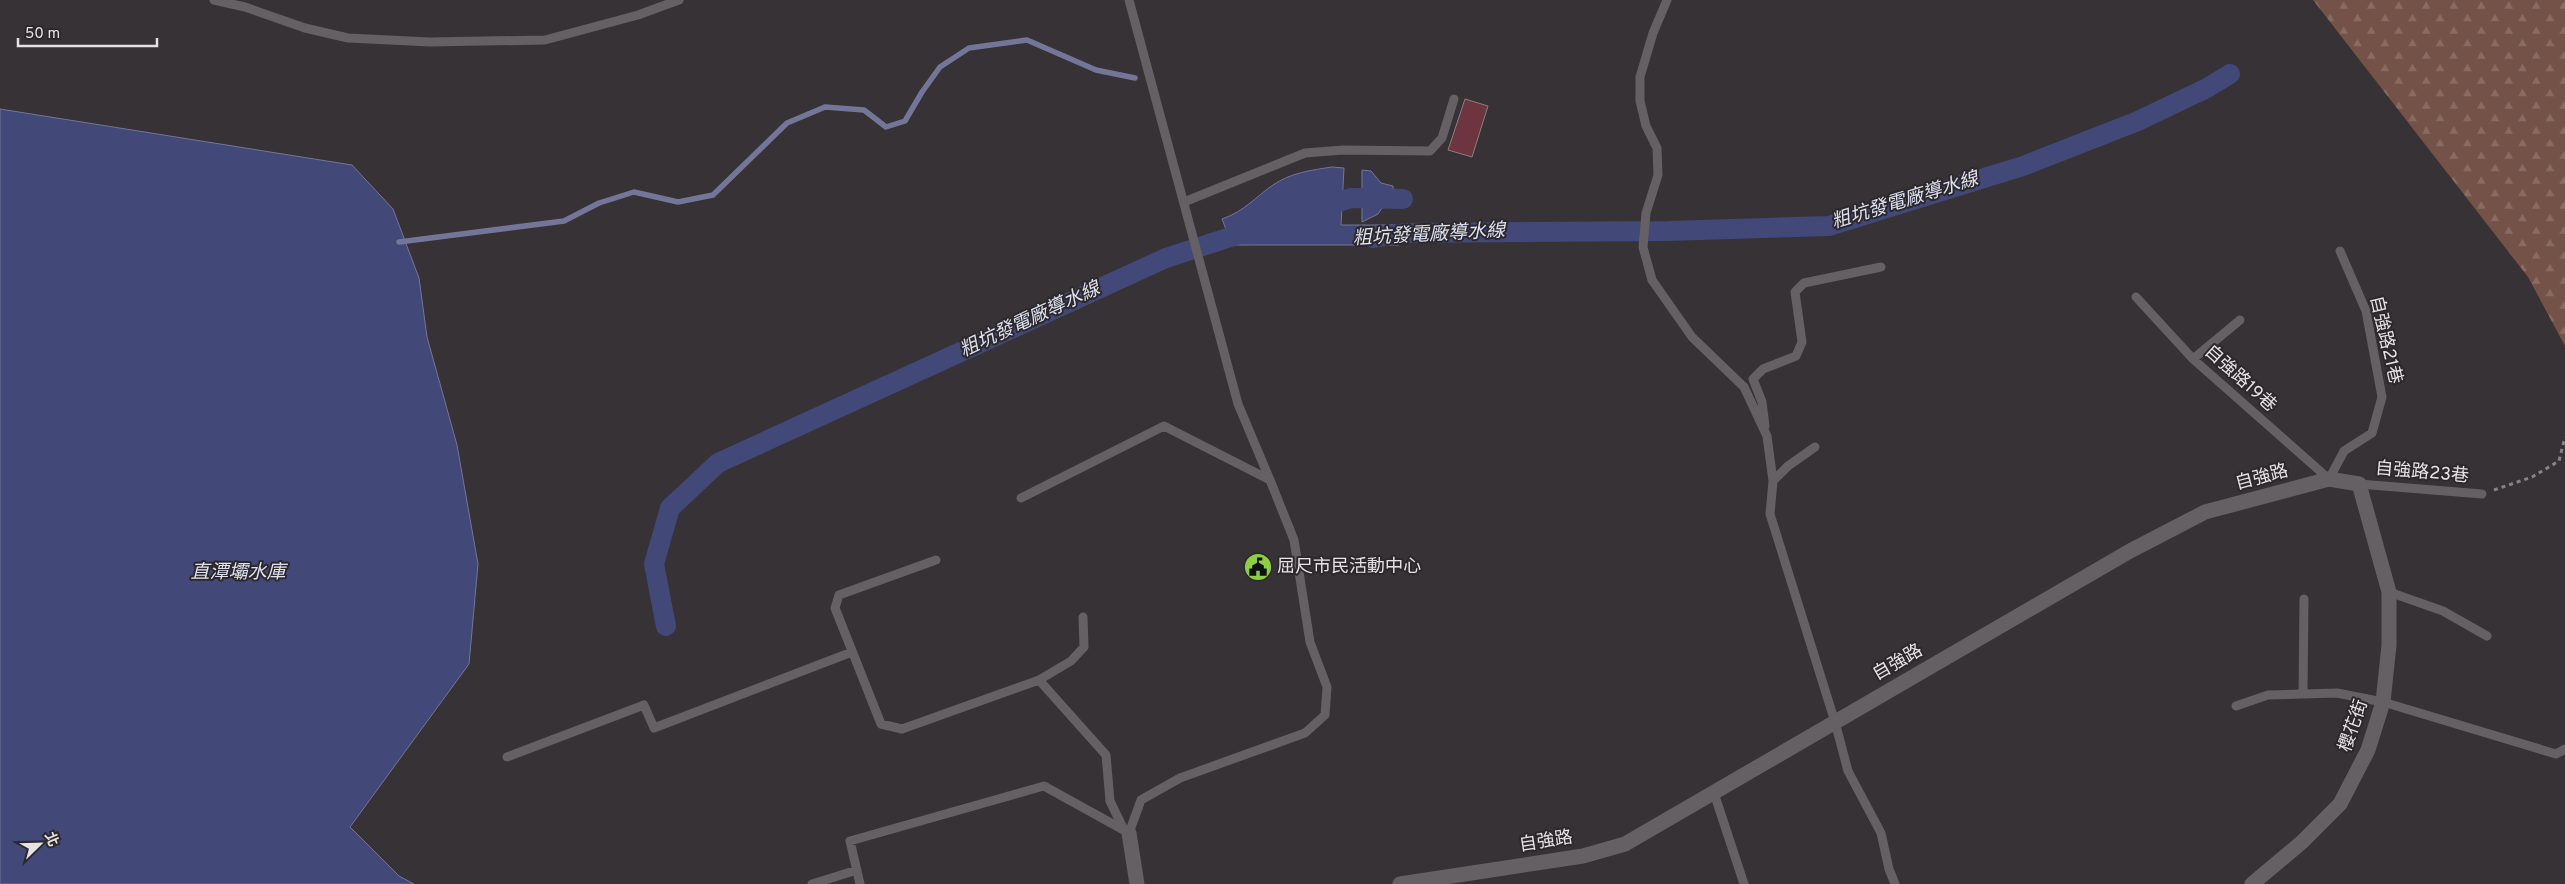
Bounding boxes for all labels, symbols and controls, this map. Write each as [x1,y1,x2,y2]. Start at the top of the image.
scale bar [18,15,156,47]
text: 50 m [25,25,60,44]
water label: 粗坑發電廠導水線 [1829,167,1983,235]
water label: 粗坑發電廠導水線 [1352,219,1508,251]
water label: 粗坑發電廠導水線 [956,276,1106,363]
street label: 自強路21巷 [2364,294,2406,386]
street label: 自強路19巷 [2199,341,2281,417]
street label: 自強路23巷 [2374,457,2470,489]
street label: 自強路 [2233,460,2291,496]
public building icon: 屈尺市民活動中心 [1243,552,1273,582]
place label: 屈尺市民活動中心 [1277,556,1421,579]
water label: 直潭壩水庫 [190,561,288,585]
street label: 自強路 [1869,640,1927,686]
street label: 櫻花街 [2334,697,2374,755]
north arrow [15,819,65,869]
street label: 自強路 [1518,826,1574,858]
text: 北 [40,830,61,849]

